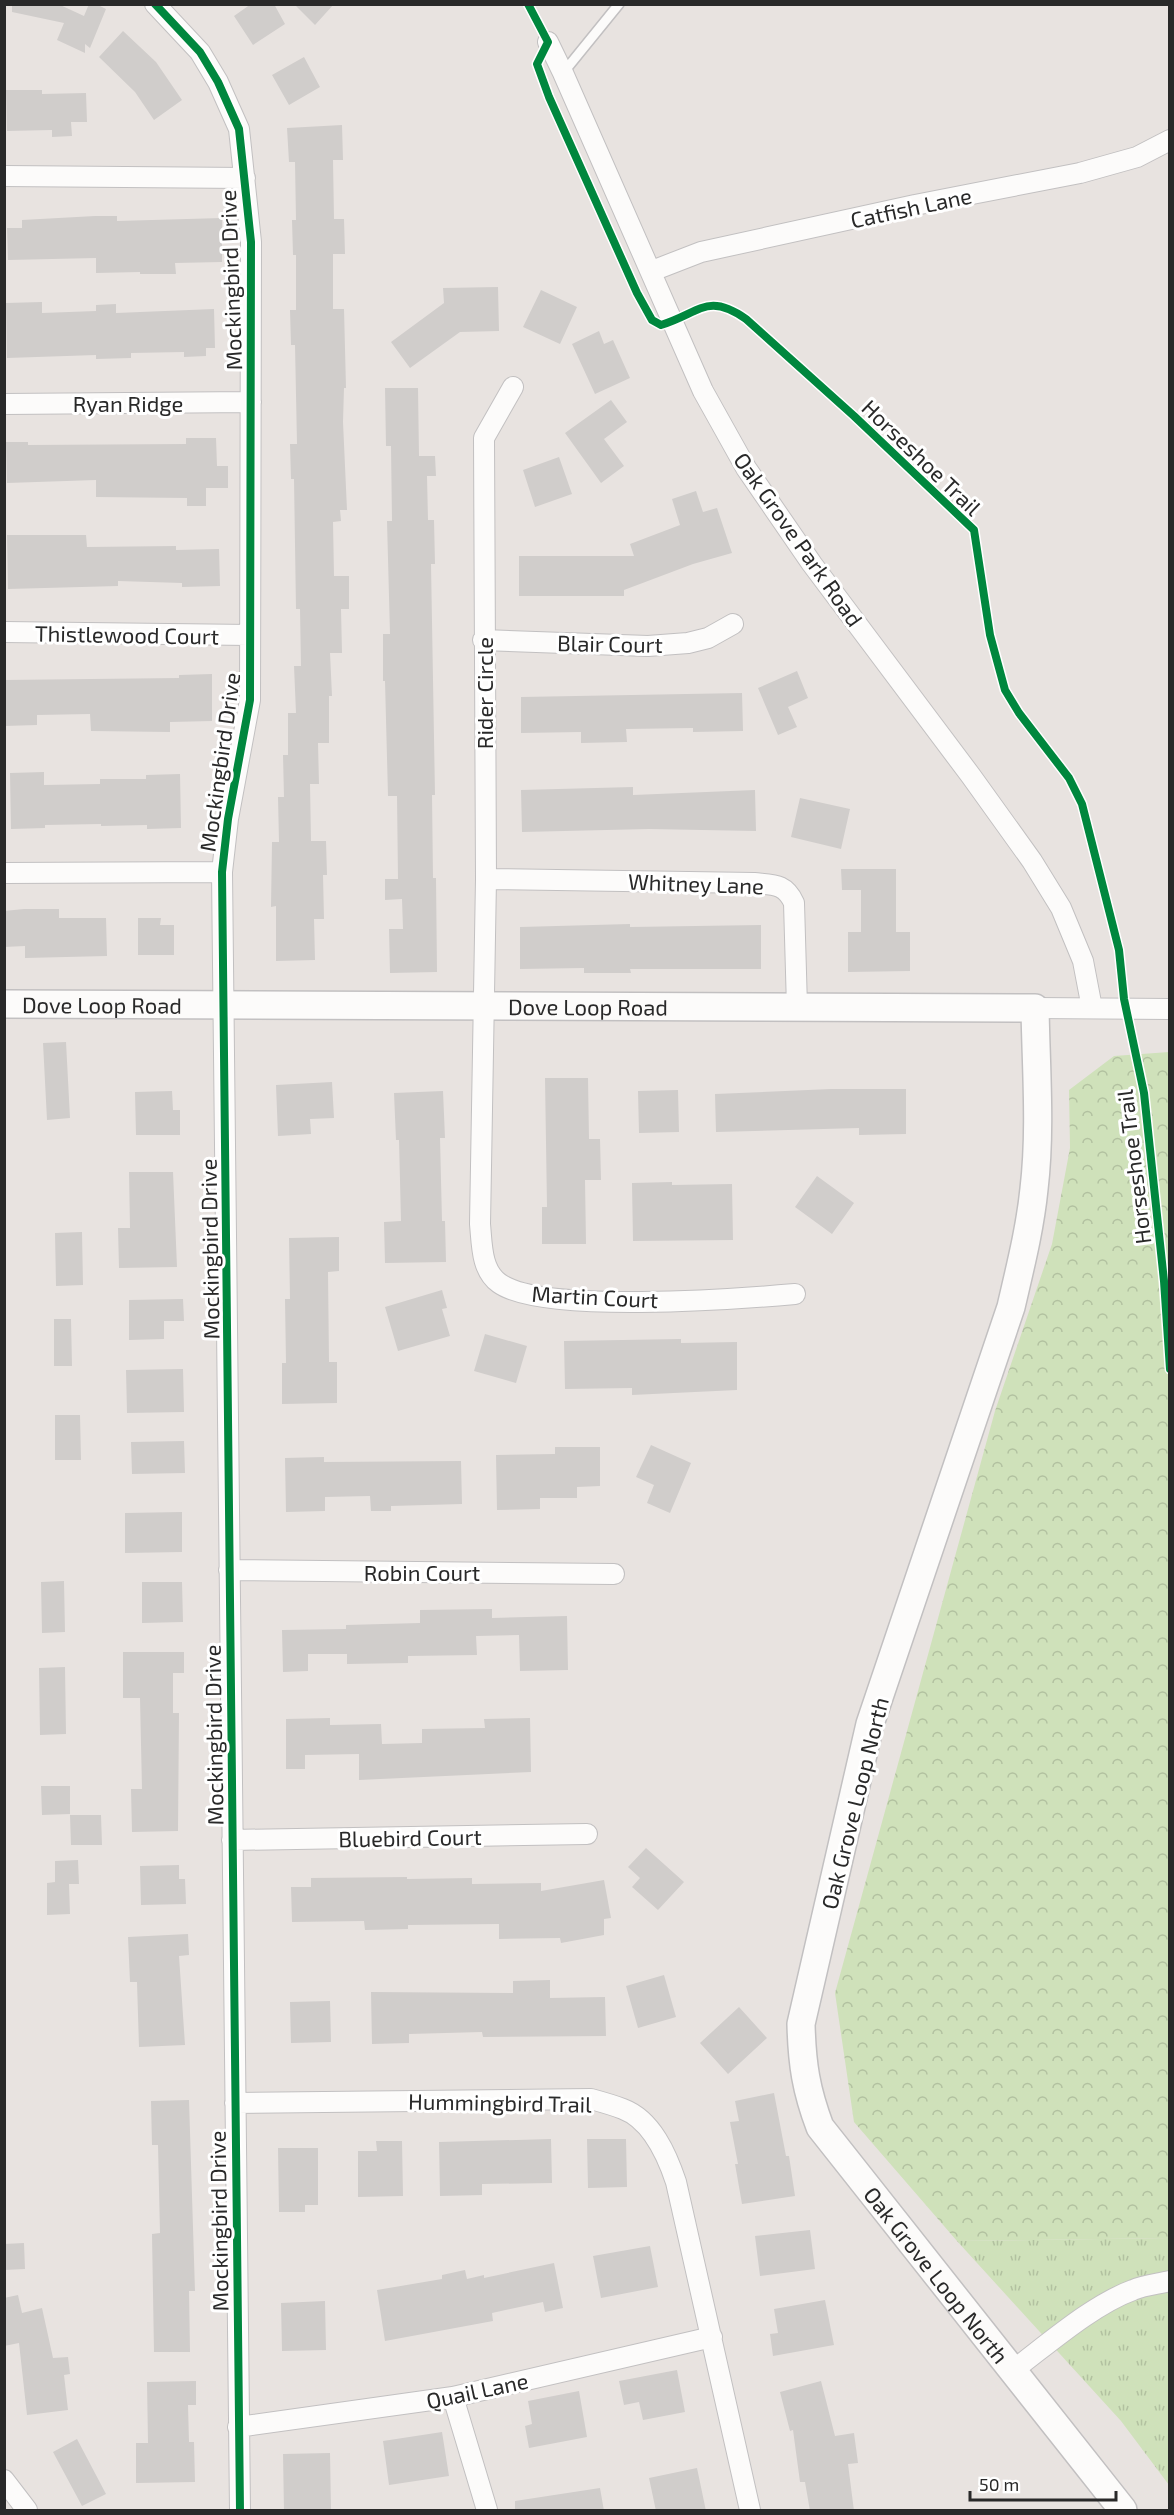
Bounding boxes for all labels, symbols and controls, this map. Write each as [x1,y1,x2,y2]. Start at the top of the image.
street label: Catfish Lane [848,181,974,233]
street label: Mockingbird Drive [214,189,246,371]
street label: Ryan Ridge [73,390,183,416]
street label: Horseshoe Trail [857,394,987,521]
street label: Oak Grove Park Road [729,447,869,631]
street label: Thistlewood Court [35,619,219,649]
street label: Blair Court [557,629,663,657]
street label: Rider Circle [471,637,497,749]
street label: Mockingbird Drive [194,671,244,853]
street label: Whitney Lane [628,868,764,898]
street label: Dove Loop Road [22,991,182,1018]
street label: Dove Loop Road [508,993,668,1020]
street label: Horseshoe Trail [1111,1088,1155,1246]
street label: Mockingbird Drive [194,1158,224,1340]
street label: Martin Court [531,1280,659,1312]
street label: Robin Court [364,1559,480,1585]
street label: Mockingbird Drive [198,1644,228,1826]
street label: Oak Grove Loop North [815,1694,893,1912]
street label: Bluebird Court [338,1823,482,1851]
street label: Hummingbird Trail [408,2087,592,2117]
street label: Mockingbird Drive [203,2130,233,2312]
street label: Oak Grove Loop North [859,2181,1014,2368]
street label: Quail Lane [424,2367,531,2414]
scale bar [970,2464,1116,2502]
text: 50 m [979,2473,1019,2495]

